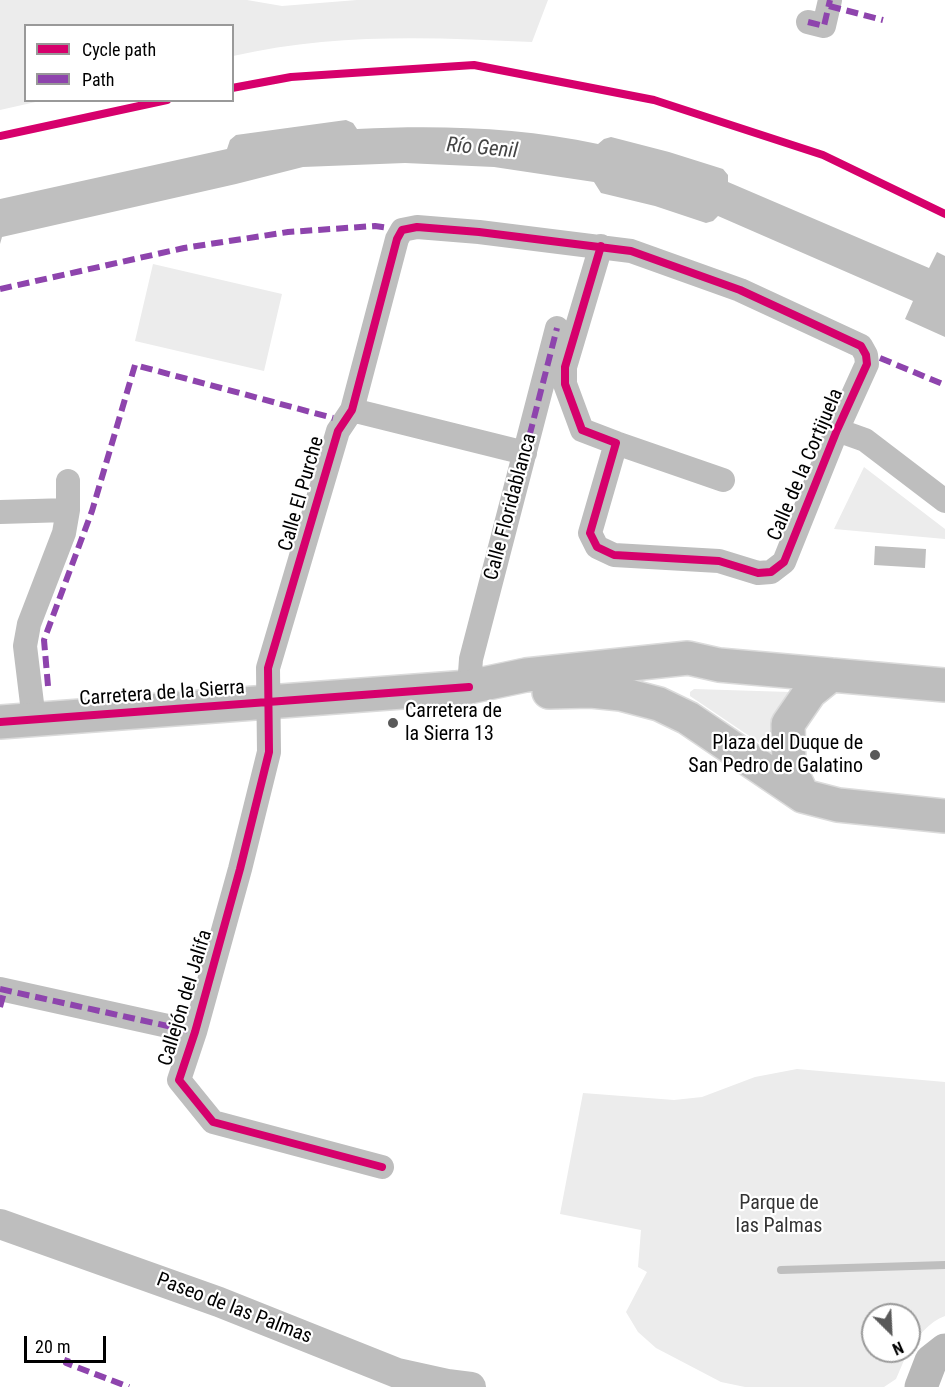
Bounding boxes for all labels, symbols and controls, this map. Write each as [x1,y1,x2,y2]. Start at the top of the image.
legend [24,24,234,102]
text: Cycle path [82,39,156,60]
text: Path [82,69,115,90]
water label: Río Genil [445,133,519,165]
street label: Calle de la Cortijuela [763,385,849,545]
street label: Calle Floridablanca [480,431,542,583]
street label: Calle El Purche [274,434,330,554]
street label: Carretera de la Sierra [78,676,246,712]
place label: Carretera de la Sierra 13 [405,700,502,747]
marker: Carretera de la Sierra 13 [386,716,400,730]
place label: Plaza del Duque de San Pedro de Galatino [688,732,863,779]
marker: Plaza del Duque de San Pedro de Galatino [868,748,882,762]
street label: Callejón del Jalifa [154,927,218,1069]
park label: Parque de las Palmas [736,1192,822,1239]
street label: Paseo de las Palmas [153,1268,315,1350]
north arrow [861,1303,921,1363]
scale bar [27,1324,110,1362]
text: 20 m [35,1336,70,1357]
text: N [889,1337,906,1359]

